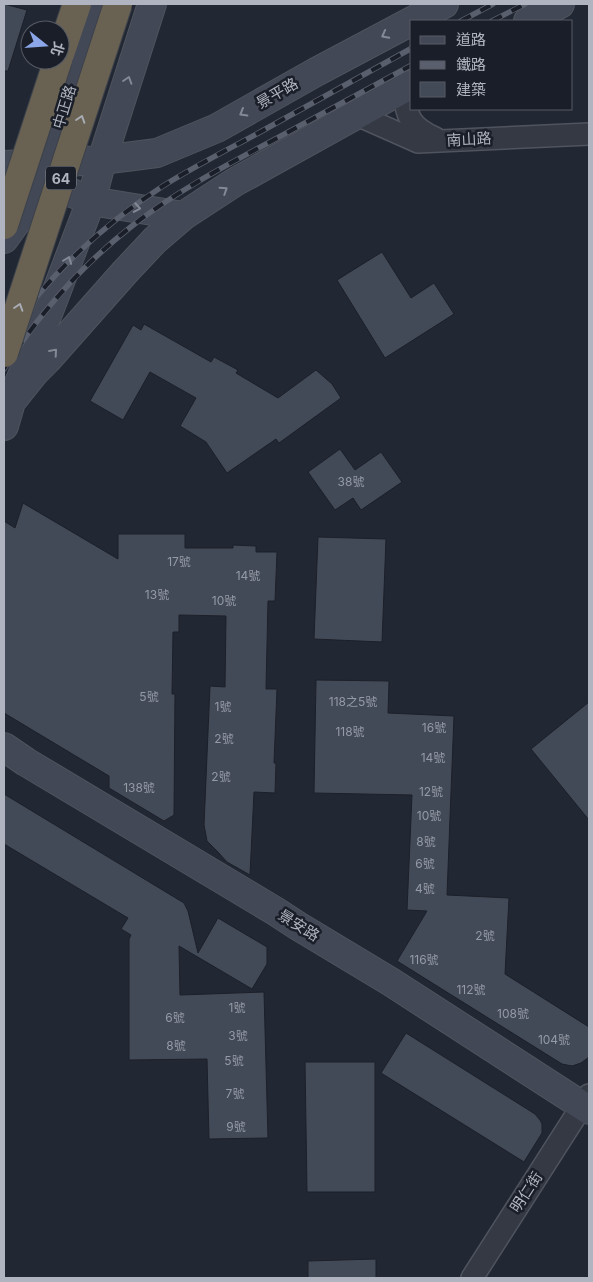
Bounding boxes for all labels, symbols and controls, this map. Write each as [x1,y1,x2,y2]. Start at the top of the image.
north arrow [20,20,70,70]
legend [410,20,573,110]
one-way arrow [382,29,391,39]
text: 道路 [456,30,486,49]
text: 北 [48,40,68,58]
text: 鐵路 [456,55,486,74]
street label: 景平路 [253,74,301,112]
one-way arrow [122,77,132,85]
text: 建築 [456,80,486,99]
street label: 中正路 [48,83,80,131]
one-way arrow [239,106,248,116]
one-way arrow [75,115,85,124]
street label: 南山路 [446,128,492,150]
road number: 64 [46,167,76,190]
one-way arrow [218,187,227,196]
one-way arrow [132,203,141,213]
one-way arrow [62,256,72,265]
one-way arrow [13,303,23,311]
one-way arrow [48,349,57,358]
house number: 38號 [338,474,364,489]
house number: 17號 [167,554,191,569]
house number: 14號 [236,568,260,583]
house number: 13號 [145,587,169,602]
house number: 10號 [212,593,236,608]
house number: 5號 [139,689,159,704]
house number: 118之5號 [329,694,377,709]
house number: 1號 [215,699,231,714]
house number: 16號 [422,720,446,735]
house number: 118號 [335,724,365,739]
house number: 2號 [214,731,234,746]
house number: 14號 [421,750,445,765]
house number: 2號 [211,769,231,784]
house number: 138號 [123,780,155,795]
house number: 12號 [419,784,443,799]
house number: 10號 [417,808,441,823]
house number: 8號 [416,834,436,849]
house number: 6號 [415,856,435,871]
house number: 4號 [415,881,435,896]
street label: 景安路 [275,905,323,945]
house number: 2號 [475,928,495,943]
house number: 116號 [409,952,439,967]
house number: 112號 [456,982,486,997]
house number: 1號 [229,1000,245,1015]
house number: 108號 [497,1006,529,1021]
house number: 6號 [165,1010,185,1025]
house number: 3號 [228,1028,248,1043]
house number: 104號 [538,1032,570,1047]
house number: 8號 [166,1038,186,1053]
house number: 5號 [224,1053,244,1068]
house number: 7號 [226,1086,244,1101]
house number: 9號 [226,1119,246,1134]
street label: 明仁街 [506,1168,546,1216]

